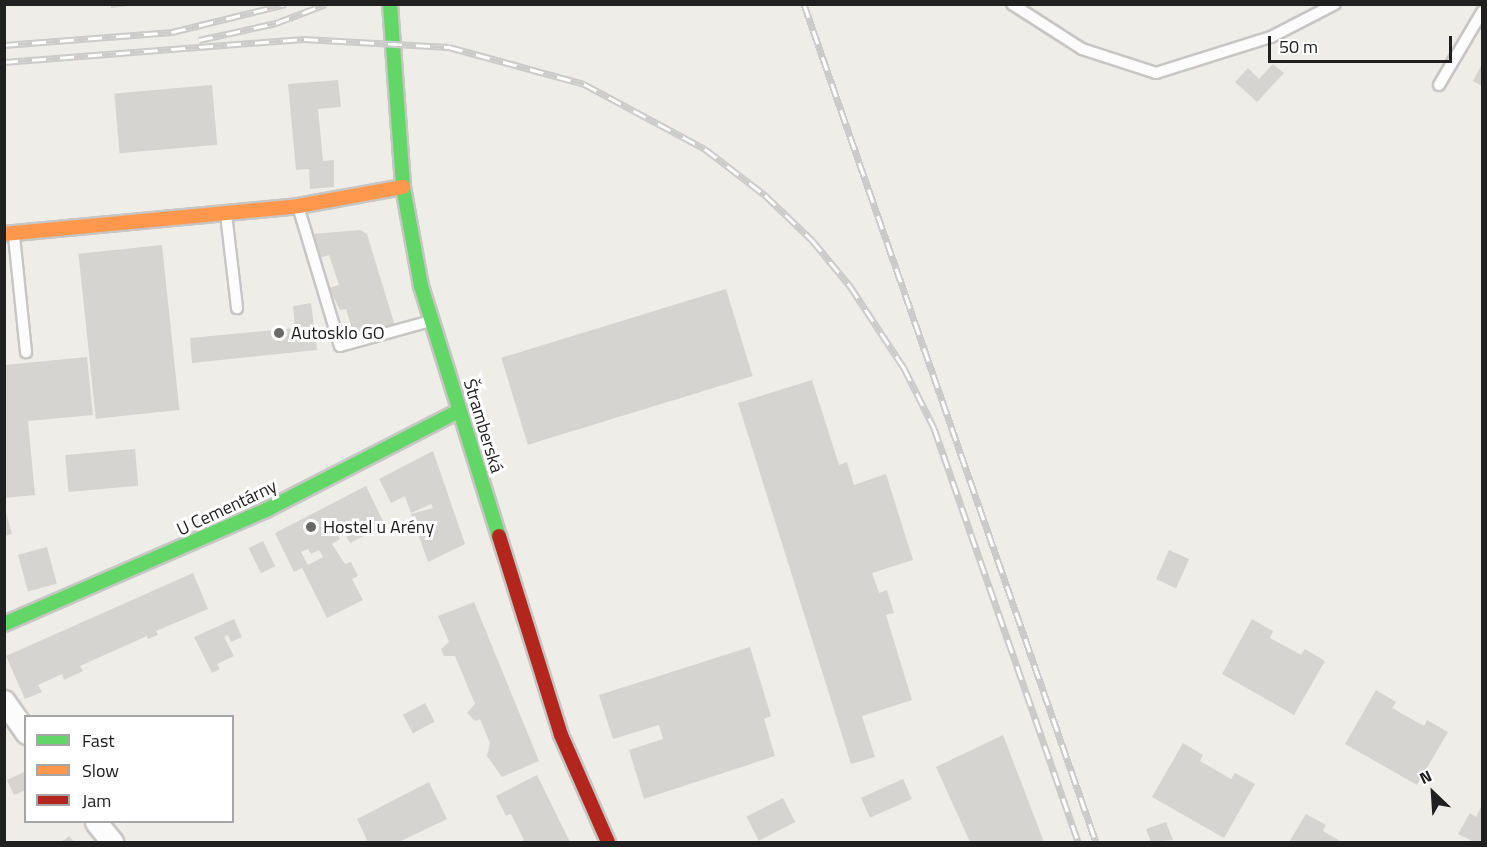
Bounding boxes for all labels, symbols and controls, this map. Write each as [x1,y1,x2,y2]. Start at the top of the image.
scale bar [1271,24,1456,62]
text: 50 m [1279,33,1318,60]
place label: Autosklo GO [291,322,385,344]
marker: Autosklo GO [272,326,286,340]
street label: Štramberská [458,376,508,476]
street label: U Cementárny [174,475,280,541]
place label: Hostel u Arény [323,516,434,538]
marker: Hostel u Arény [304,520,318,534]
legend [24,715,234,823]
text: Fast [82,727,115,754]
text: Slow [82,757,119,784]
north arrow [1403,763,1463,823]
text: N [1415,763,1435,790]
text: Jam [82,787,111,814]

